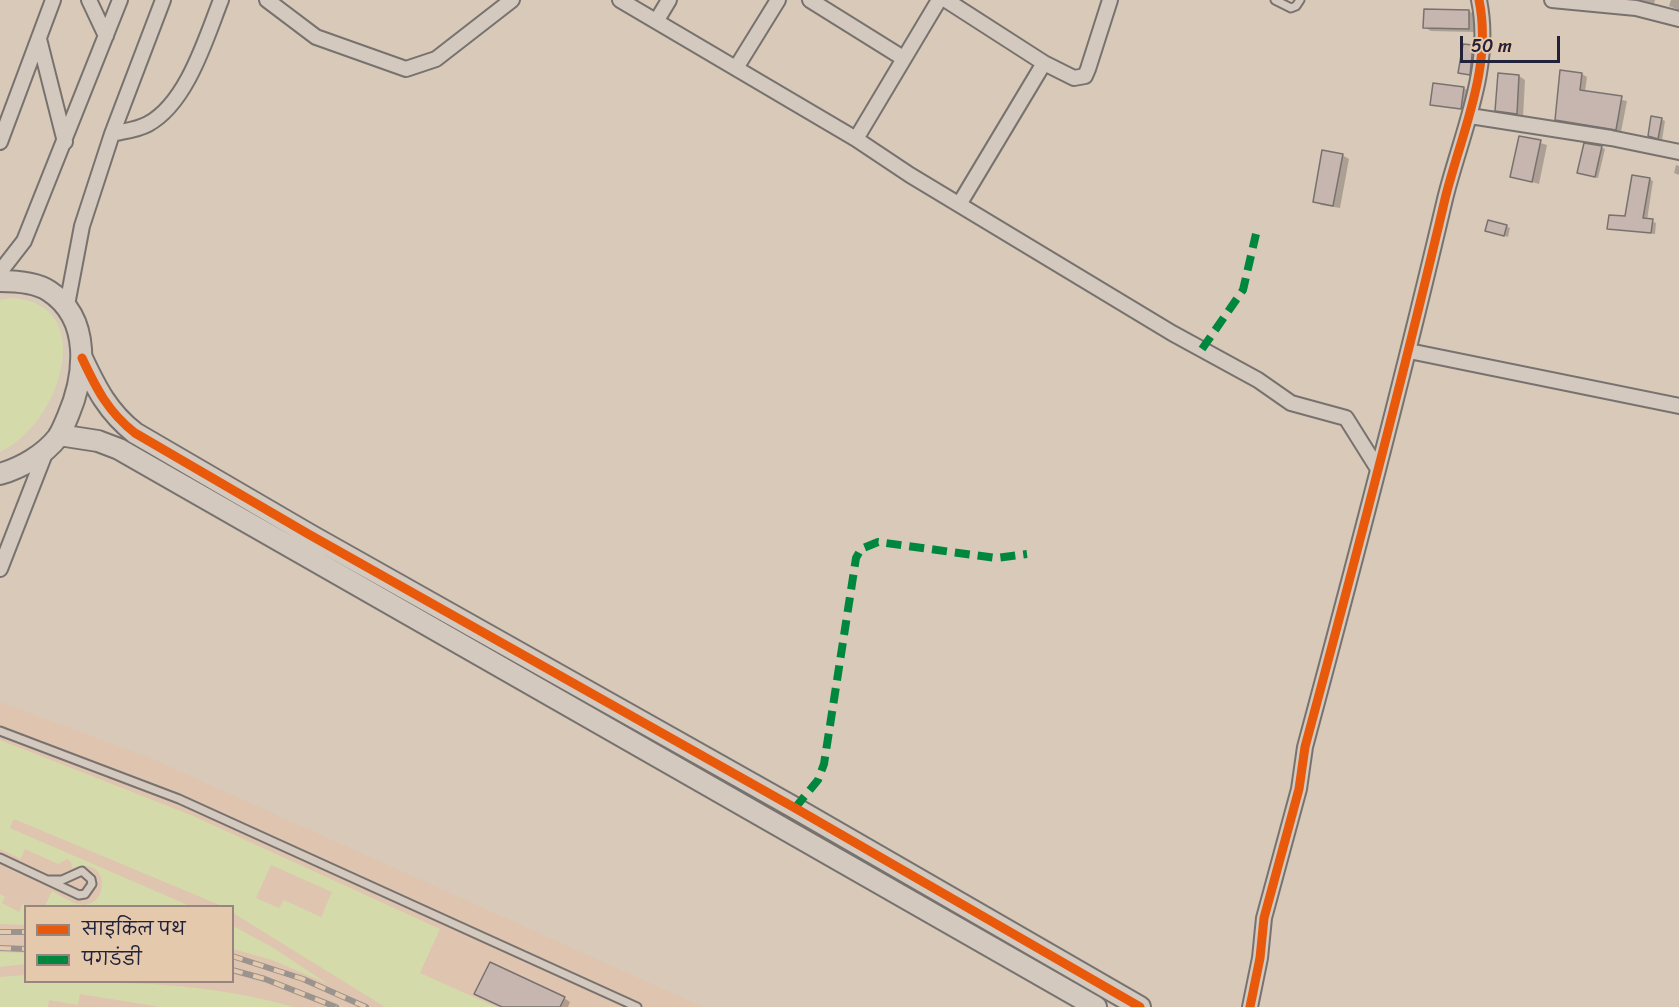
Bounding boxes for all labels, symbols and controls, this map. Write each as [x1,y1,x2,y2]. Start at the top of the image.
scale bar [1463,24,1564,62]
text: 50 m [1471,30,1512,62]
legend [24,905,234,983]
text: साइकिल पथ [82,913,185,945]
text: पगडंडी [82,943,142,975]

